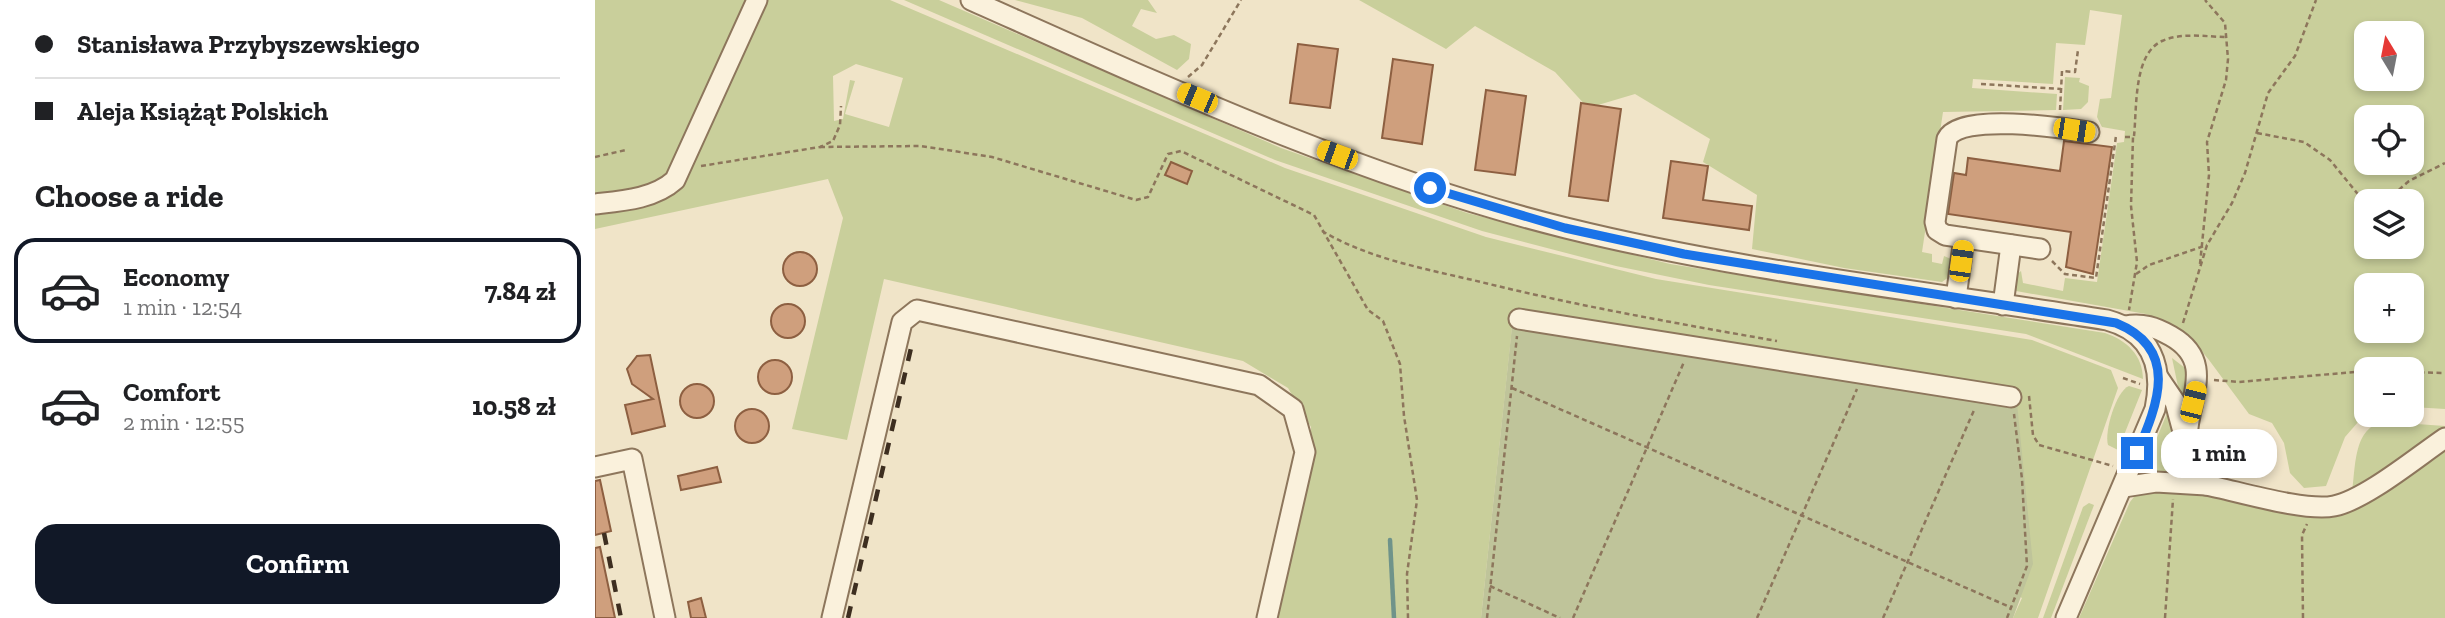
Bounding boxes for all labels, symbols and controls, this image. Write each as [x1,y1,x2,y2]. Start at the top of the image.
north arrow [2354,21,2424,91]
map controls [2354,21,2424,427]
text: Stanisława Przybyszewskiego [77,28,420,60]
car [1174,80,1221,116]
text: Aleja Książąt Polskich [77,95,328,127]
button: locate [2354,105,2424,175]
car [2052,116,2097,144]
car [1314,138,1361,172]
route start [1414,172,1446,204]
text: Choose a ride [35,177,223,215]
button: layers [2354,189,2424,259]
car [1948,239,1975,283]
icon: car [39,259,102,322]
text: Economy [123,261,229,293]
button: + [2354,273,2424,343]
text: 7.84 zł [484,275,556,307]
text: 1 min · 12:54 [123,293,242,321]
button: − [2354,357,2424,427]
icon: car [39,374,102,437]
text: Comfort [123,376,220,408]
car [2178,379,2209,425]
text: 10.58 zł [472,390,556,422]
text: 2 min · 12:55 [123,408,244,436]
callout: 1 min [2161,428,2277,477]
route end [2121,437,2153,469]
text: 1 min [2192,439,2246,467]
button: Confirm [35,524,560,604]

